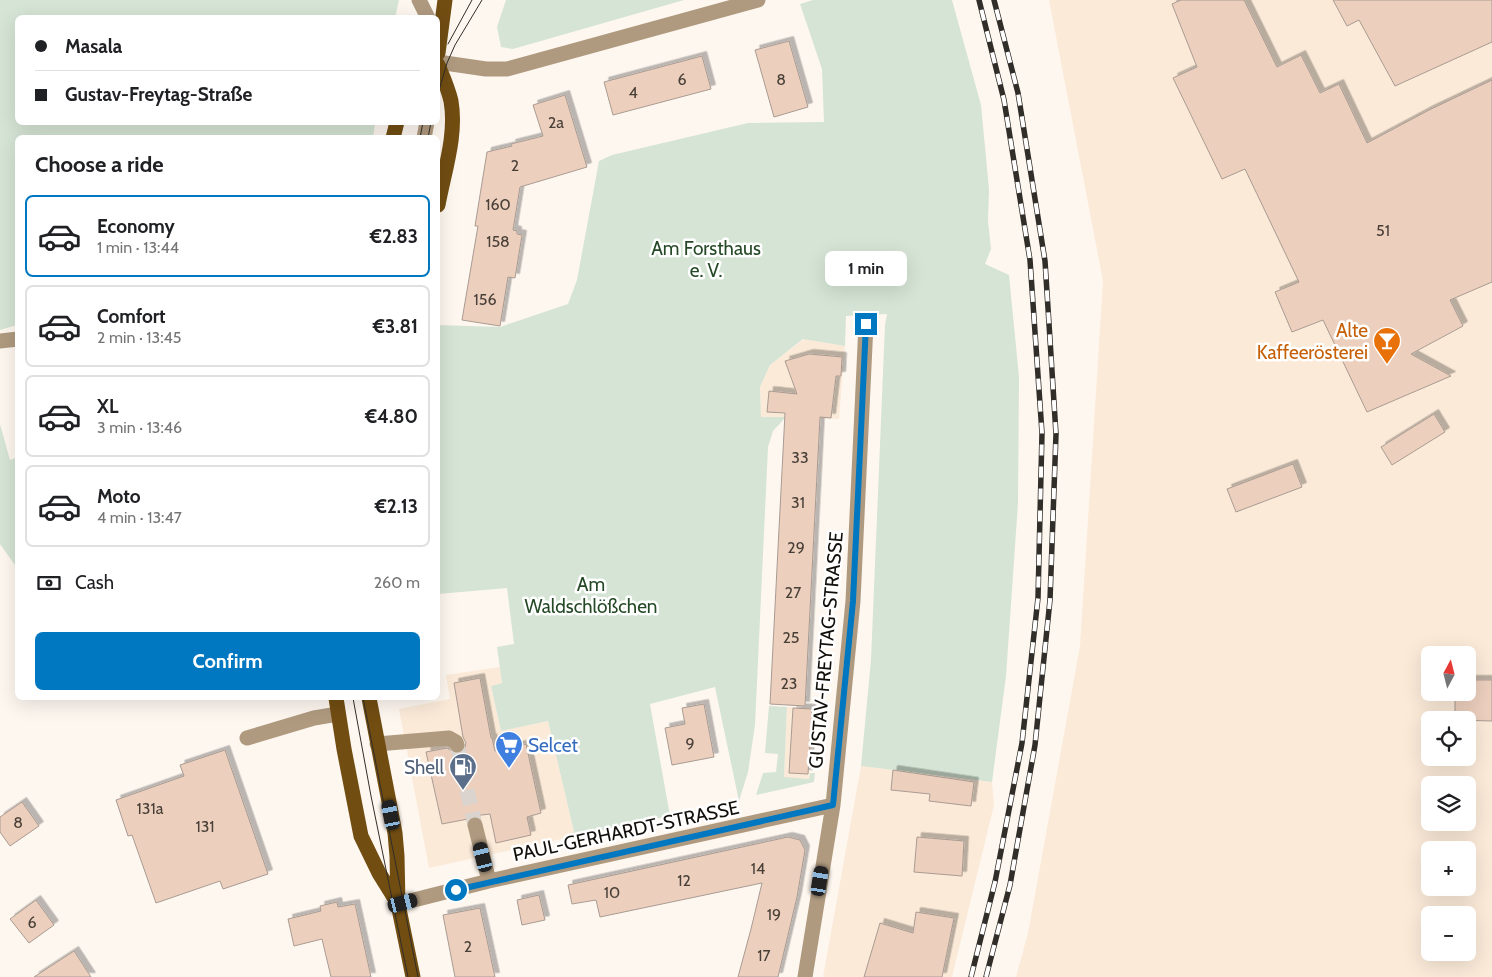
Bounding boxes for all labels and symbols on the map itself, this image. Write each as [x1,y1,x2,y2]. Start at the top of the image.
house number: 6 [677,70,687,89]
house number: 8 [776,70,786,89]
house number: 4 [628,83,638,102]
house number: 2a [548,113,564,132]
house number: 2 [511,156,519,175]
house number: 160 [485,195,511,214]
house number: 51 [1376,221,1390,240]
house number: 158 [486,232,510,251]
park label: Am Forsthaus e. V. [651,237,761,282]
callout: 1 min [825,252,907,286]
house number: 156 [474,290,496,309]
route end [855,313,877,335]
place label: Alte Kaffeerösterei [1257,319,1368,364]
bar icon: Alte Kaffeerösterei [1372,326,1402,365]
house number: 33 [791,448,809,467]
house number: 31 [791,493,805,512]
street label: GUSTAV-FREYTAG-STRASSE [804,531,848,769]
house number: 29 [787,538,805,557]
park label: Am Waldschlößchen [525,573,657,618]
house number: 27 [785,583,801,602]
house number: 25 [782,628,800,647]
north arrow [1421,646,1476,701]
house number: 23 [780,674,798,693]
supermarket icon: Selcet [494,730,524,769]
place label: Selcet [528,734,578,757]
house number: 9 [685,734,695,753]
fuel station icon: Shell [448,752,478,791]
place label: Shell [404,756,445,779]
street label: PAUL-GERHARDT-STRASSE [511,796,741,866]
house number: 131a [137,799,164,818]
car [380,799,401,831]
house number: 8 [13,813,23,832]
house number: 131 [195,817,215,836]
car [472,841,493,873]
house number: 14 [751,859,765,878]
car [810,865,829,897]
house number: 12 [677,871,691,890]
route start [445,879,467,901]
house number: 10 [604,883,620,902]
car [386,892,419,914]
house number: 19 [767,905,781,924]
house number: 6 [27,913,37,932]
house number: 2 [464,937,472,956]
house number: 17 [757,946,771,965]

